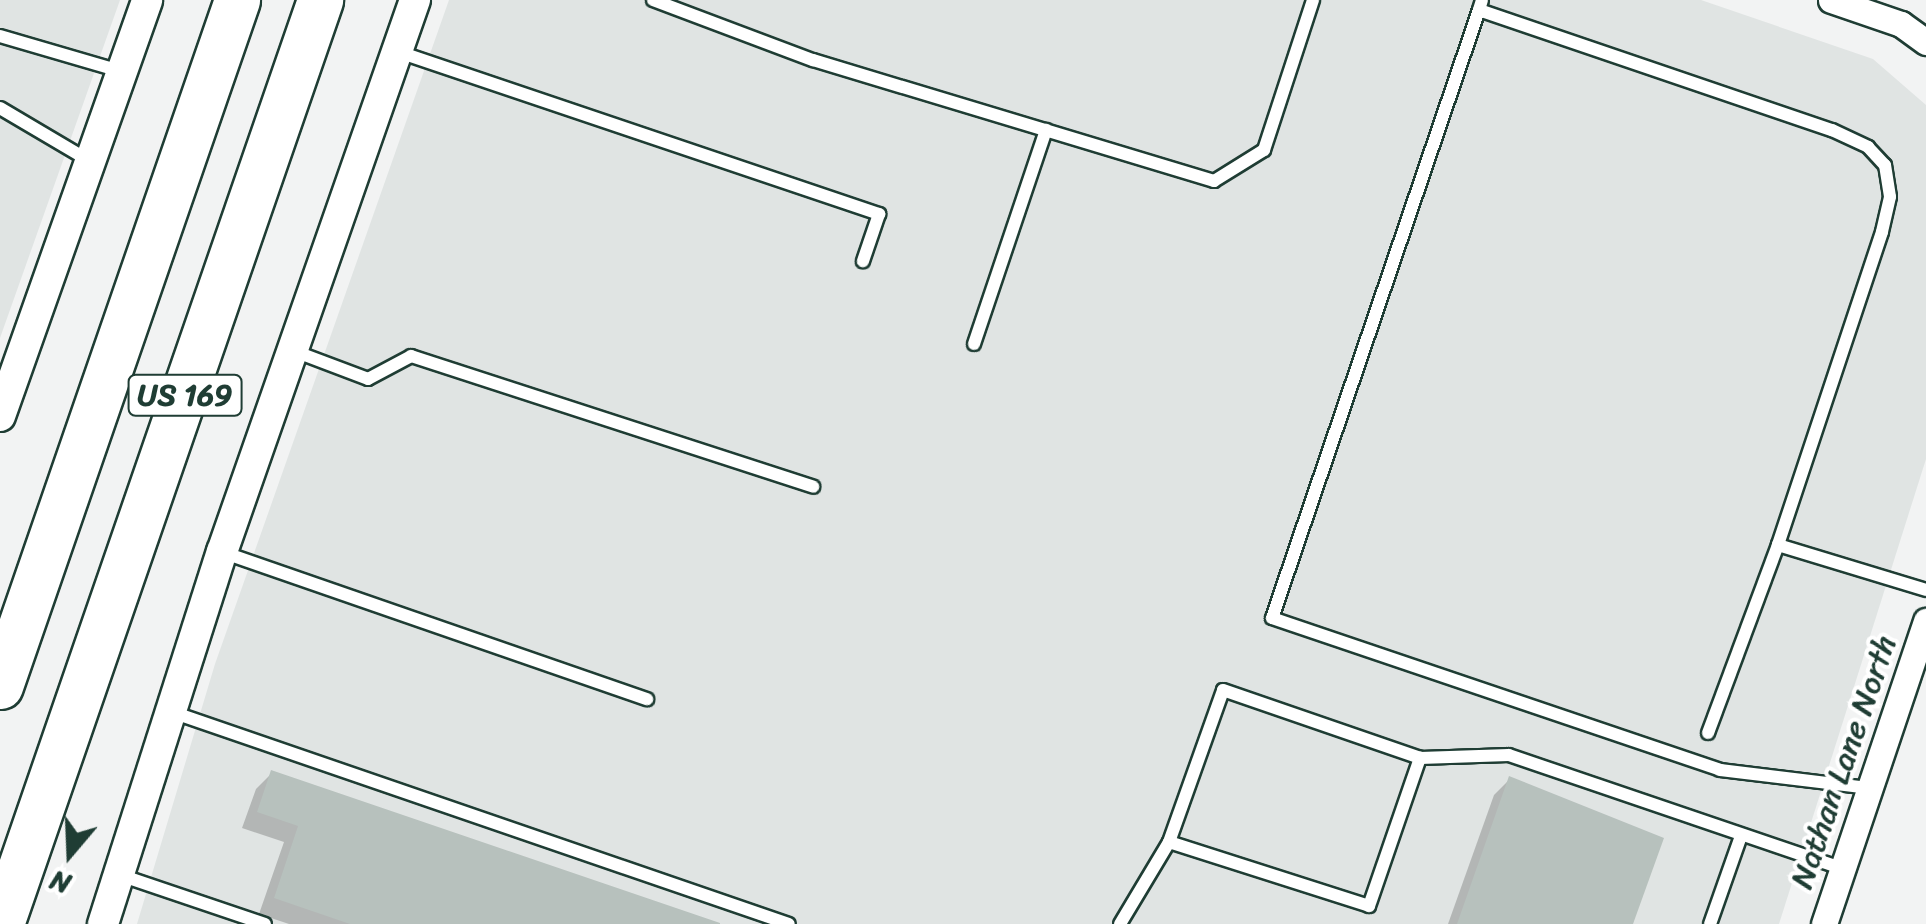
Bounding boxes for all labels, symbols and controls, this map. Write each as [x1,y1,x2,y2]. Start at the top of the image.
road number: US 169 [128,370,242,420]
street label: Nathan Lane North [1783,630,1905,894]
north arrow [20,804,120,904]
text: N [43,857,77,909]

